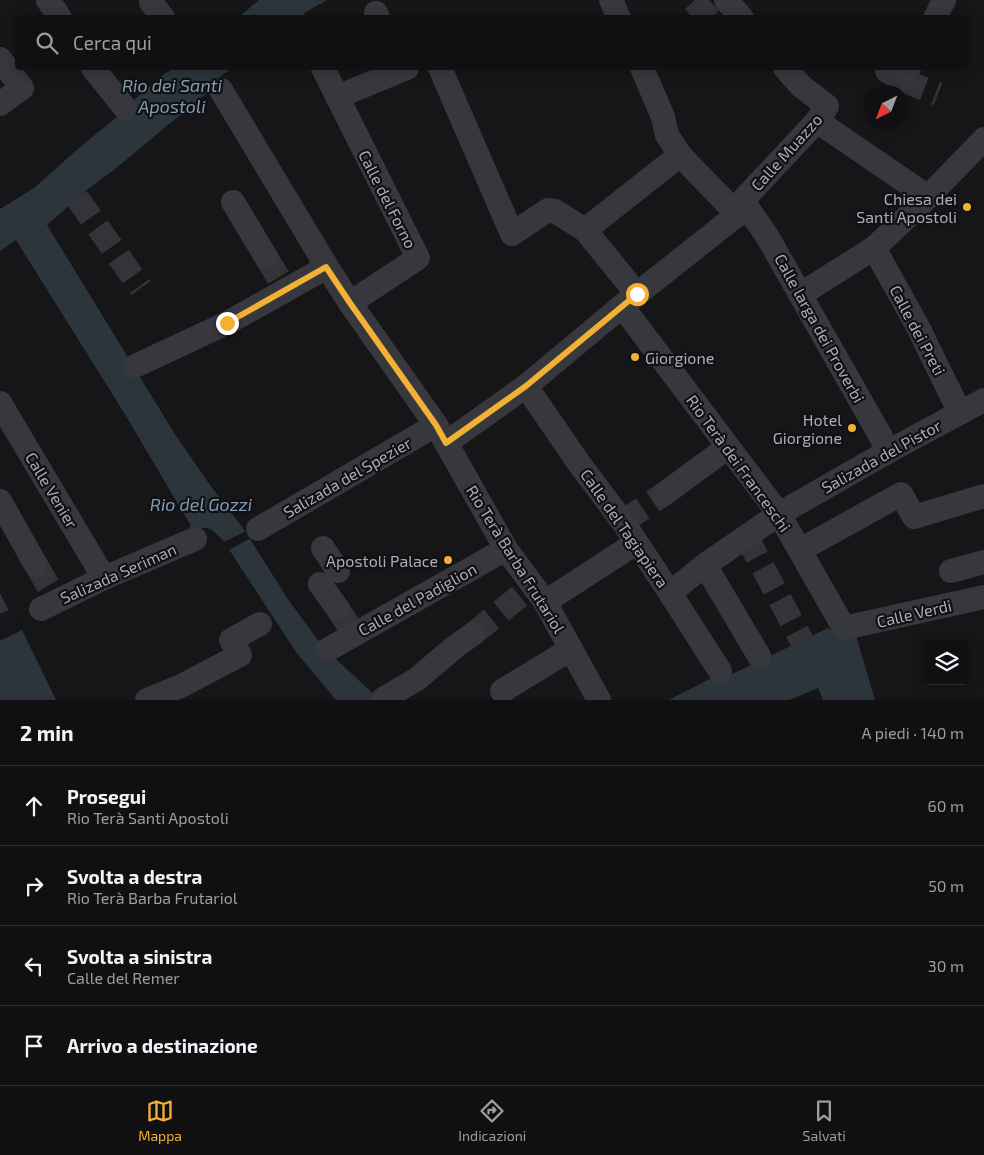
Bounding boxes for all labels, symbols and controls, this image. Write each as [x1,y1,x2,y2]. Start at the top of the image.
search box [15,15,969,70]
icon: search [33,29,61,57]
text: Cerca qui [73,31,152,54]
water label: Rio dei Santi Apostoli [122,74,223,117]
north arrow [864,85,909,130]
street label: Calle Muazzo [747,110,825,194]
street label: Calle del Forno [355,147,421,251]
place label: Chiesa dei Santi Apostoli [856,189,957,226]
marker: Chiesa dei Santi Apostoli [961,201,973,213]
street label: Calle larga dei Proverbi [771,250,869,406]
street label: Calle dei Preti [886,282,950,378]
route start [626,283,649,306]
route end [216,312,239,335]
place label: Giorgione [645,348,714,367]
marker: Giorgione [629,351,641,363]
street label: Rio Terà dei Franceschi [683,391,795,535]
place label: Hotel Giorgione [773,410,842,447]
street label: Salizada del Pistor [818,415,945,497]
marker: Hotel Giorgione [846,422,858,434]
street label: Salizada del Spezier [280,432,415,521]
street label: Calle Venier [22,449,82,532]
street label: Calle del Tagiapiera [577,465,673,591]
street label: Rio Terà Barba Frutariol [463,482,569,637]
water label: Rio del Gozzi [150,493,253,515]
street label: Salizada Seriman [57,539,179,607]
place label: Apostoli Palace [326,551,438,570]
marker: Apostoli Palace [442,554,454,566]
street label: Calle del Padiglion [354,559,480,639]
street label: Calle Verdi [875,595,953,631]
map controls [924,640,969,685]
button: layers [924,640,969,685]
text: 2 min [20,720,74,745]
text: A piedi · 140 m [862,723,964,742]
text: Prosegui [67,785,146,808]
icon: ahead [20,792,48,820]
text: 60 m [928,796,964,815]
text: Rio Terà Santi Apostoli [67,808,229,827]
text: Svolta a destra [67,865,202,888]
icon: right [20,872,48,900]
text: 50 m [928,876,964,895]
text: Rio Terà Barba Frutariol [67,888,238,907]
text: Svolta a sinistra [67,945,212,968]
icon: left [20,952,48,980]
text: 30 m [928,956,964,975]
text: Calle del Remer [67,968,180,987]
icon: arrive [20,1032,48,1060]
text: Arrivo a destinazione [67,1034,258,1057]
tab: Mappa [138,1097,182,1144]
tab: Indicazioni [458,1097,526,1144]
tab: Salvati [803,1097,846,1144]

